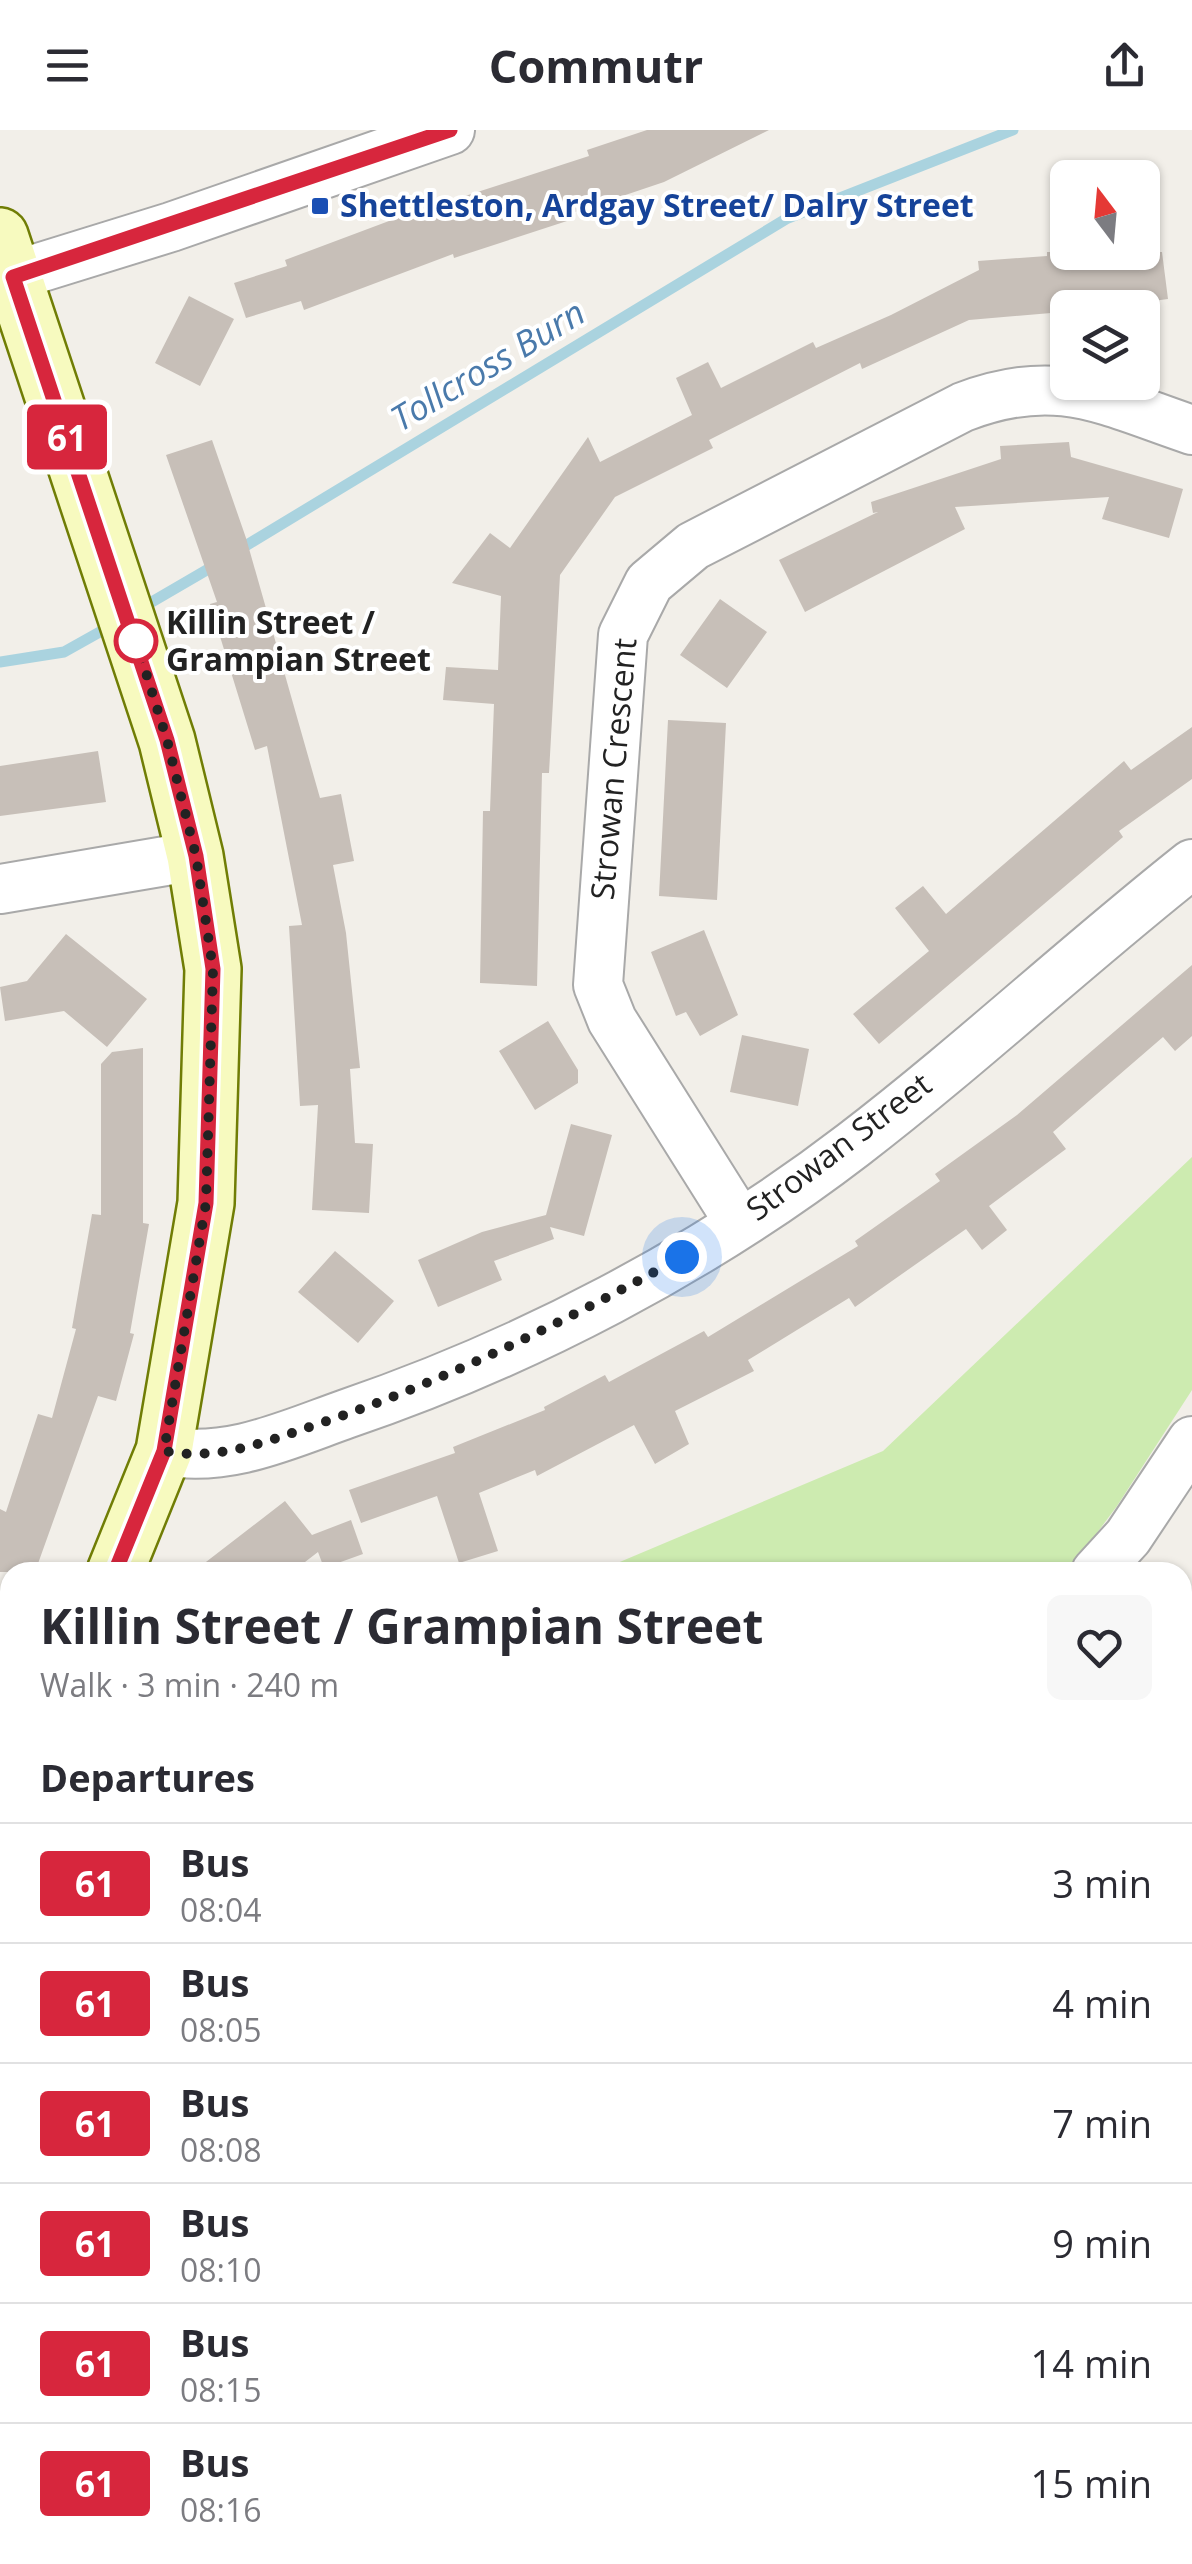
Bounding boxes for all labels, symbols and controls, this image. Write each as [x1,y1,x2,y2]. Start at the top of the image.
text: Commutr [489,35,703,96]
icon: menu [40,38,95,93]
icon: share [1097,38,1152,93]
north arrow [1050,160,1160,270]
map controls [1050,160,1160,400]
place label: Shettleston, Ardgay Street/ Dalry Street [340,183,974,226]
marker: Shettleston, Ardgay Street/ Dalry Street [309,195,331,217]
water label: Tollcross Burn [381,288,593,441]
button: layers [1050,290,1160,400]
line badge: 61 [22,404,112,470]
text: 61 [47,414,87,461]
place label: Killin Street / Grampian Street [166,600,431,680]
marker: Killin Street / Grampian Street [115,620,157,662]
street label: Strowan Crescent [580,636,645,902]
street label: Strowan Street [737,1062,939,1230]
your location [657,1232,707,1282]
text: Killin Street / Grampian Street [40,1593,763,1658]
button: heart [1047,1595,1152,1700]
text: Walk · 3 min · 240 m [40,1663,339,1706]
text: Departures [40,1751,255,1803]
text: Bus [180,1836,249,1888]
text: 3 min [1052,1857,1152,1909]
text: 61 [75,1860,115,1907]
text: 08:04 [180,1888,262,1931]
text: Bus [180,1956,249,2008]
text: 4 min [1052,1977,1152,2029]
text: 61 [75,1980,115,2027]
text: 08:05 [180,2008,262,2051]
text: Bus [180,2076,249,2128]
text: 7 min [1052,2097,1152,2149]
text: 61 [75,2100,115,2147]
text: 08:08 [180,2128,262,2171]
text: Bus [180,2196,249,2248]
text: 9 min [1052,2217,1152,2269]
text: 61 [75,2220,115,2267]
text: 08:10 [180,2248,262,2291]
text: Bus [180,2316,249,2368]
text: 14 min [1031,2337,1152,2389]
text: 61 [75,2340,115,2387]
text: 08:15 [180,2368,262,2411]
text: Bus [180,2436,249,2488]
text: 15 min [1031,2457,1152,2509]
text: 61 [75,2460,115,2507]
text: 08:16 [180,2488,262,2531]

